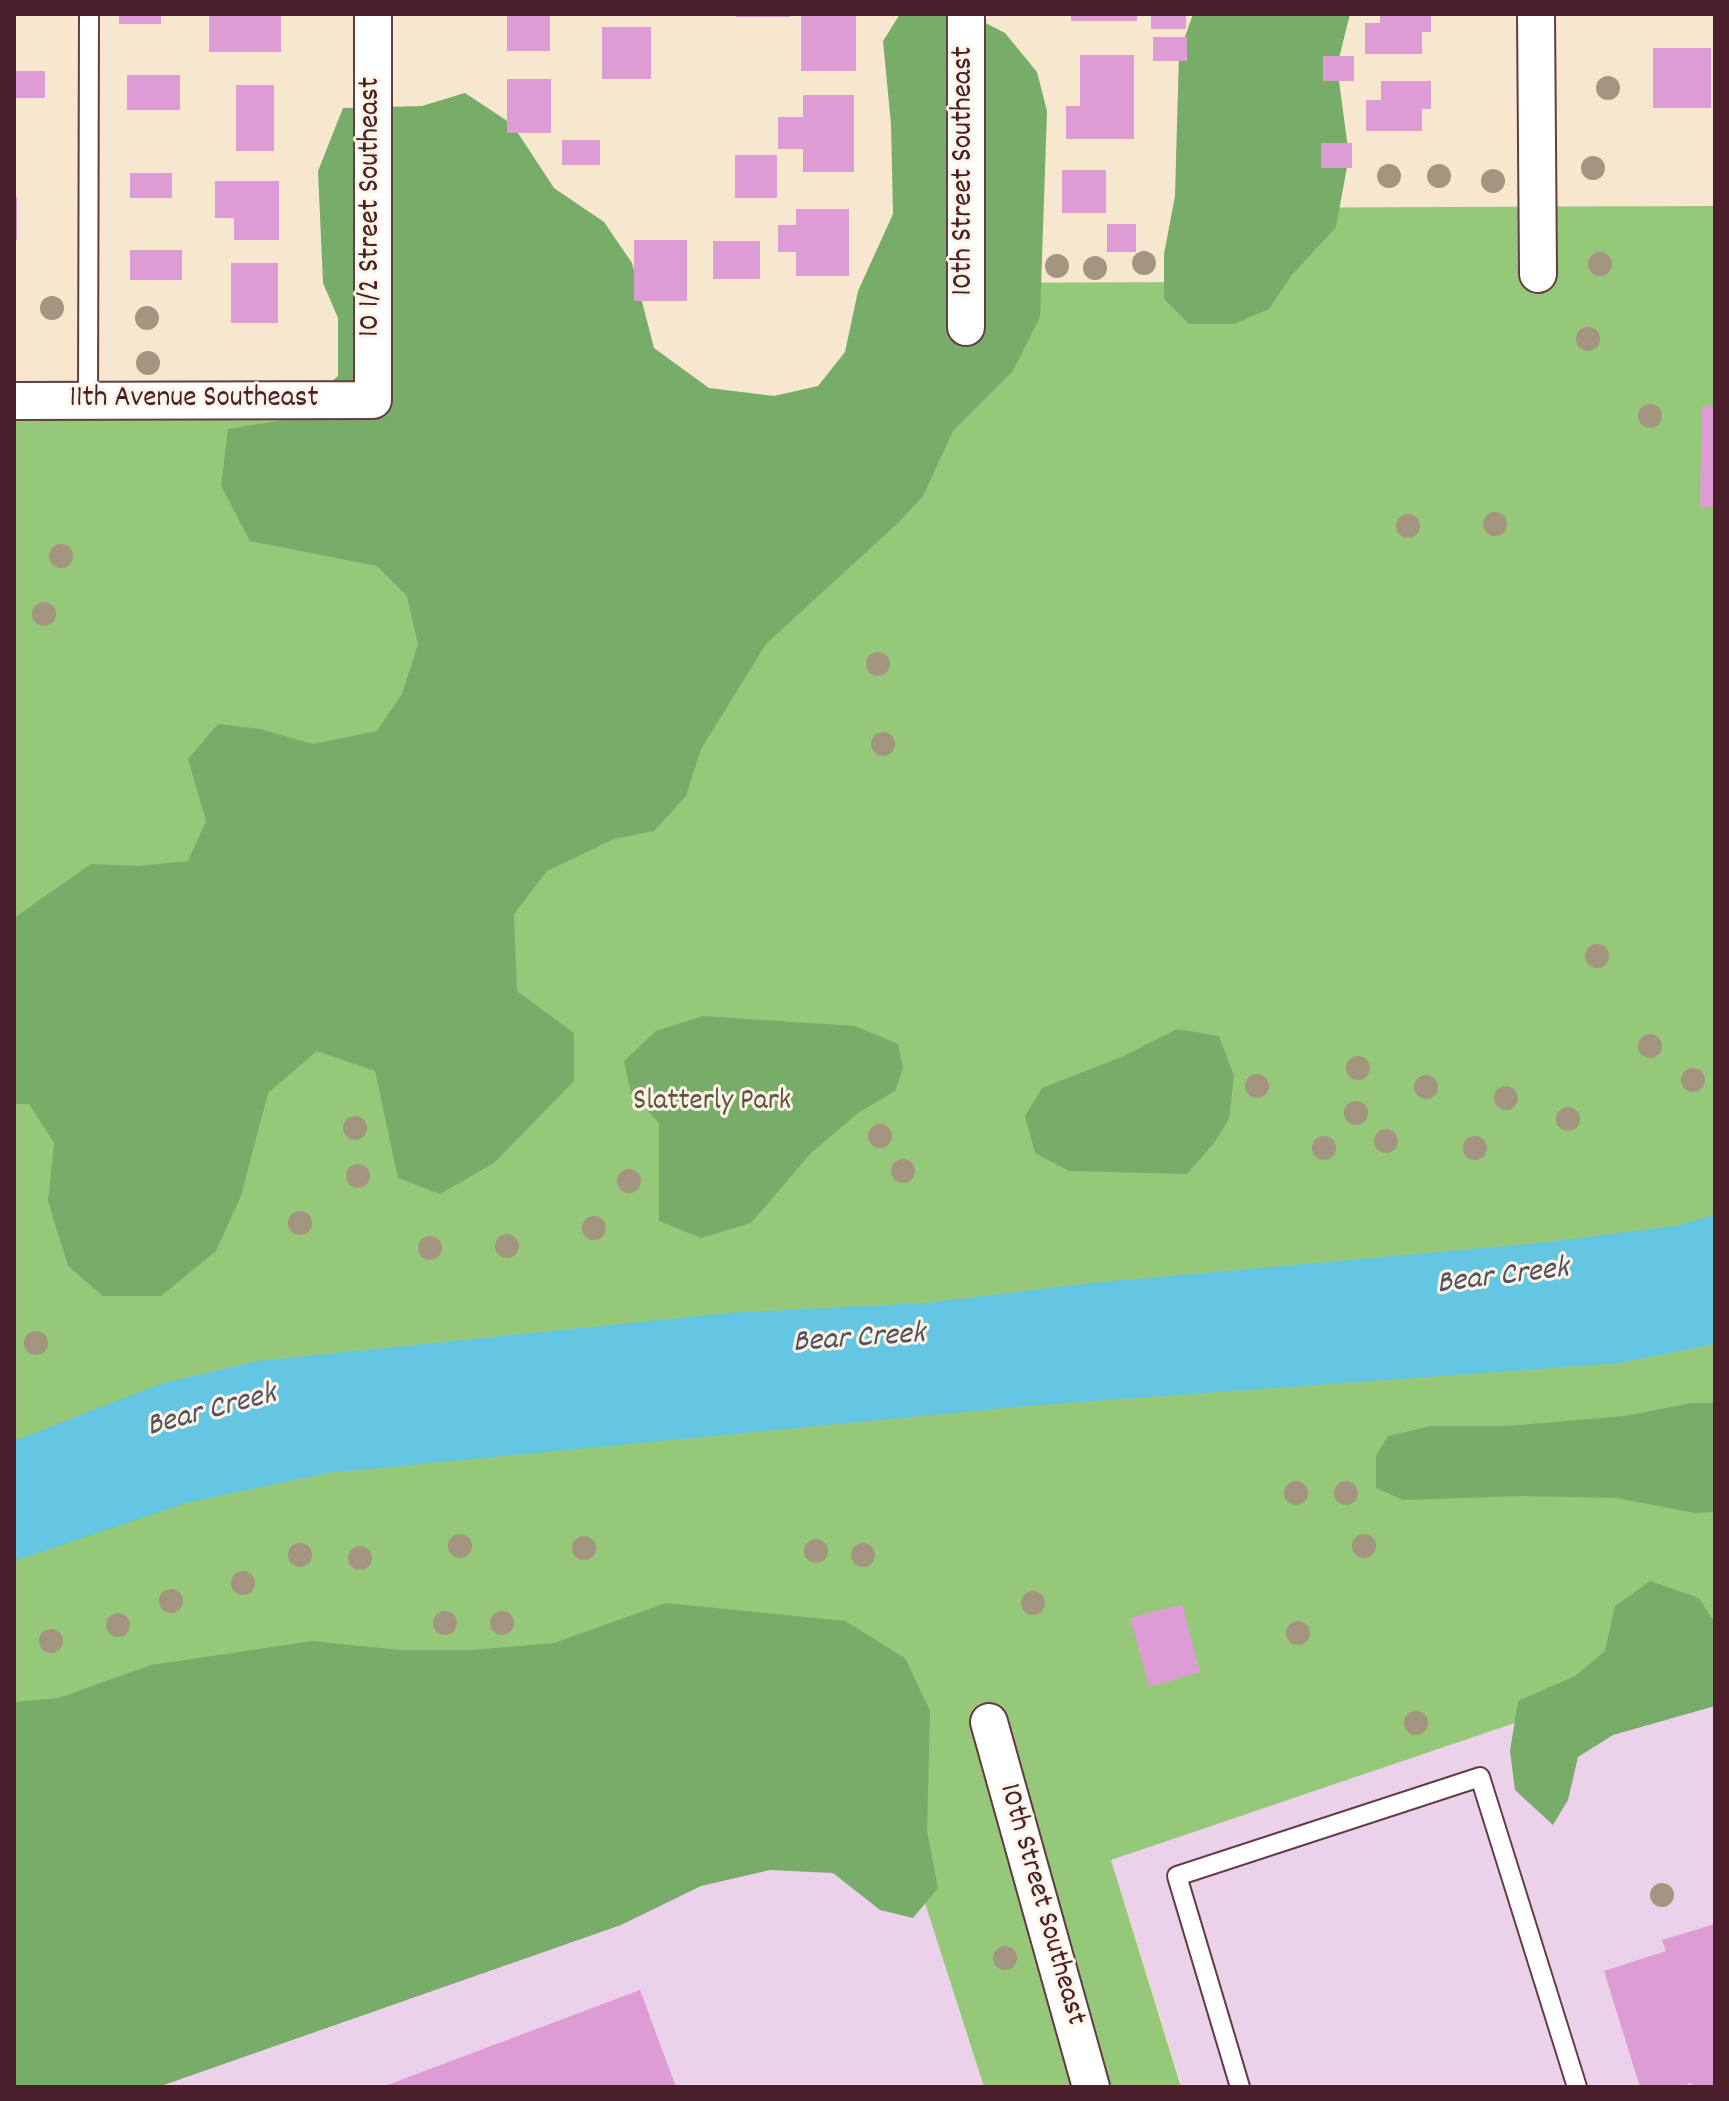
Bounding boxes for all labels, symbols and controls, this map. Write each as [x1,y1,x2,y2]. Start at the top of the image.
street label: 10th Street Southeast [948,46,984,296]
street label: 10 1/2 Street Southeast [355,77,391,337]
street label: 11th Avenue Southeast [69,383,319,419]
park label: Slatterly Park [633,1086,791,1122]
water label: Bear Creek [1435,1252,1571,1306]
water label: Bear Creek [792,1317,926,1365]
water label: Bear Creek [143,1377,281,1449]
street label: 10th Street Southeast [988,1780,1092,2030]

